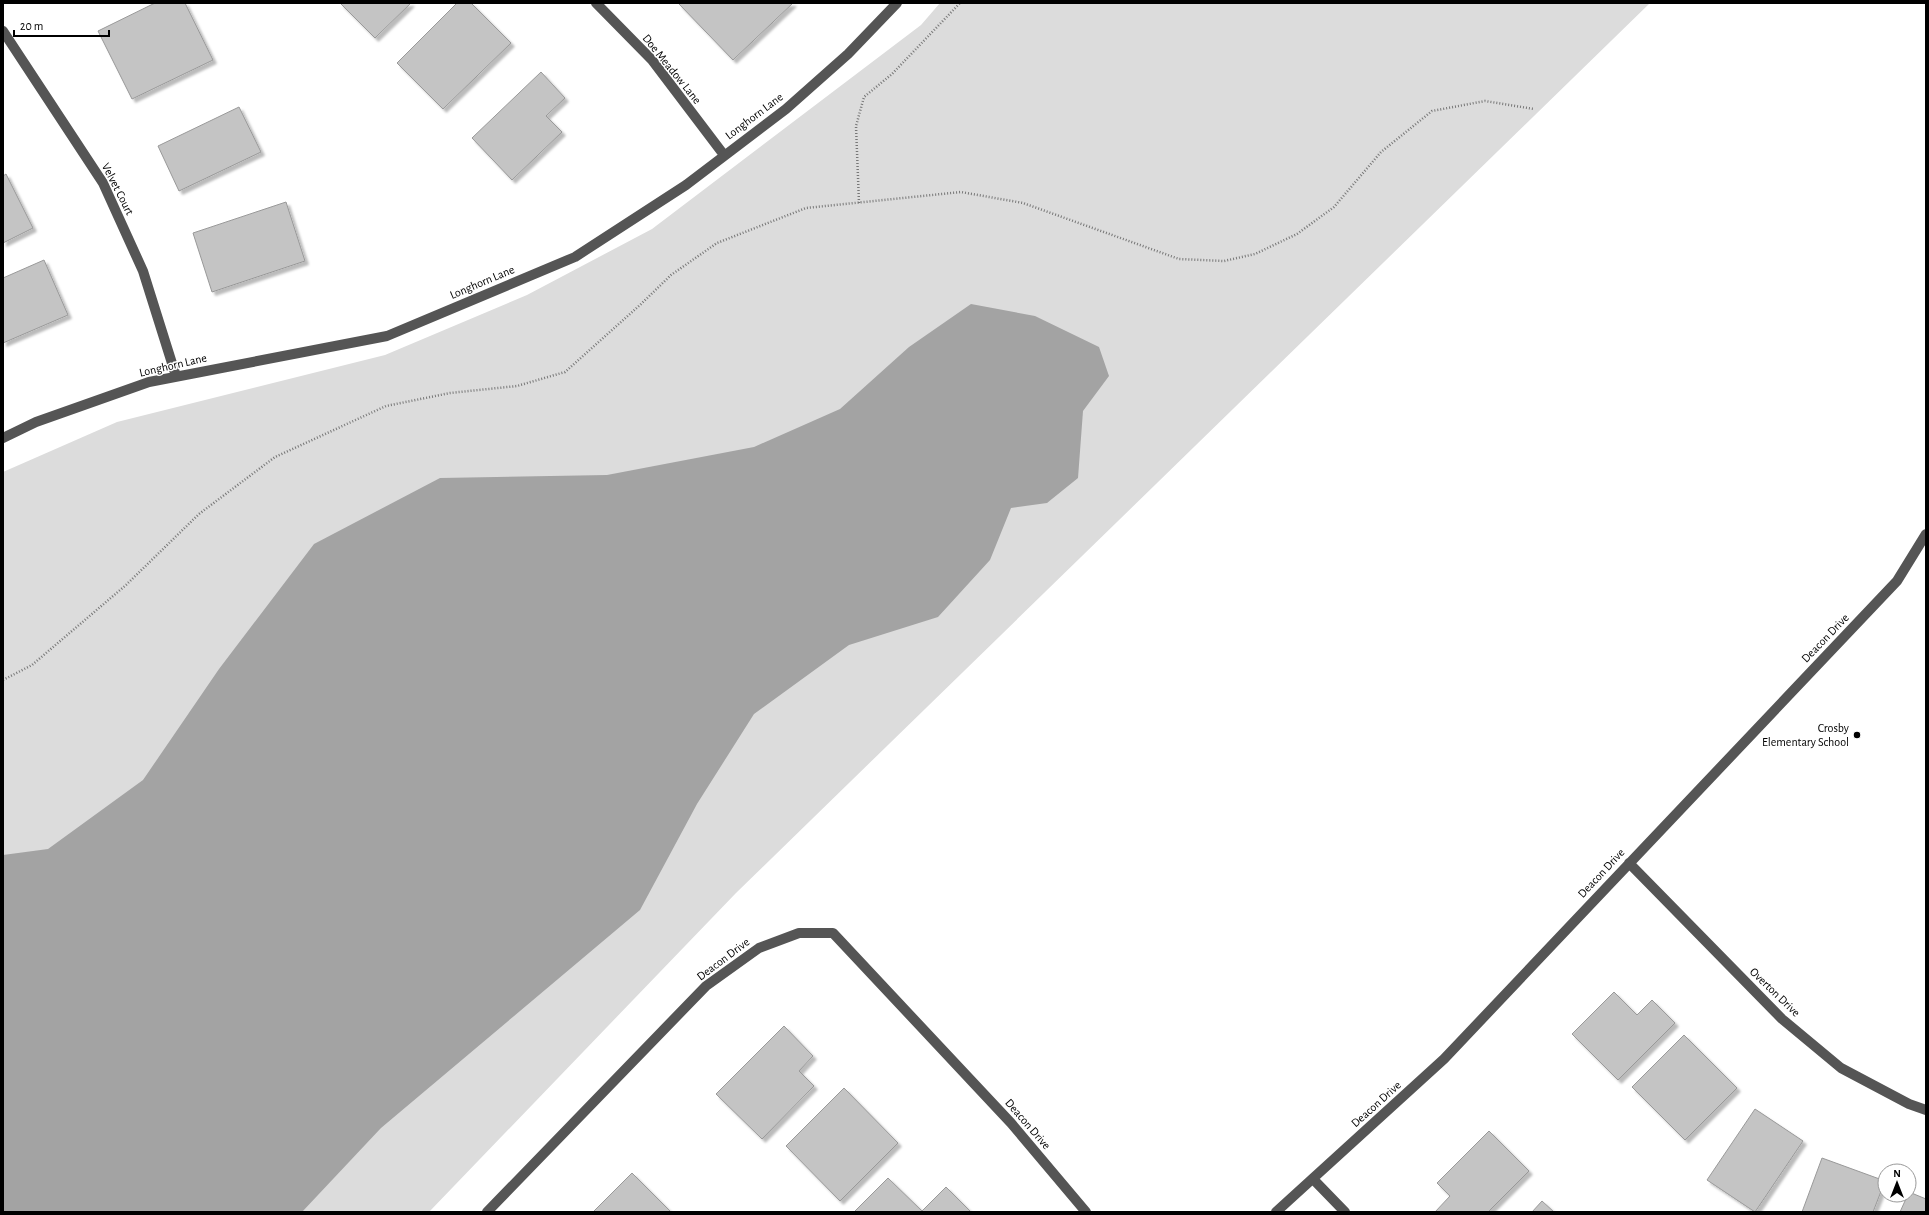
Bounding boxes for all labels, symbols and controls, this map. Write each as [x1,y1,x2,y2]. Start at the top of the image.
scale bar [14,12,109,38]
text: 20 m [20,20,43,32]
street label: Doe Meadow Lane [640,32,704,106]
street label: Longhorn Lane [723,90,785,142]
street label: Velvet Court [100,161,136,217]
street label: Longhorn Lane [448,263,516,301]
street label: Longhorn Lane [138,351,208,379]
street label: Deacon Drive [1799,611,1851,665]
place label: Crosby Elementary School [1762,722,1849,749]
marker: Crosby Elementary School [1852,730,1862,740]
street label: Deacon Drive [1575,846,1627,900]
street label: Deacon Drive [694,935,752,983]
street label: Overton Drive [1748,965,1802,1019]
street label: Deacon Drive [1349,1079,1403,1129]
street label: Deacon Drive [1003,1097,1053,1151]
north arrow [1877,1163,1917,1203]
text: N [1893,1168,1901,1179]

